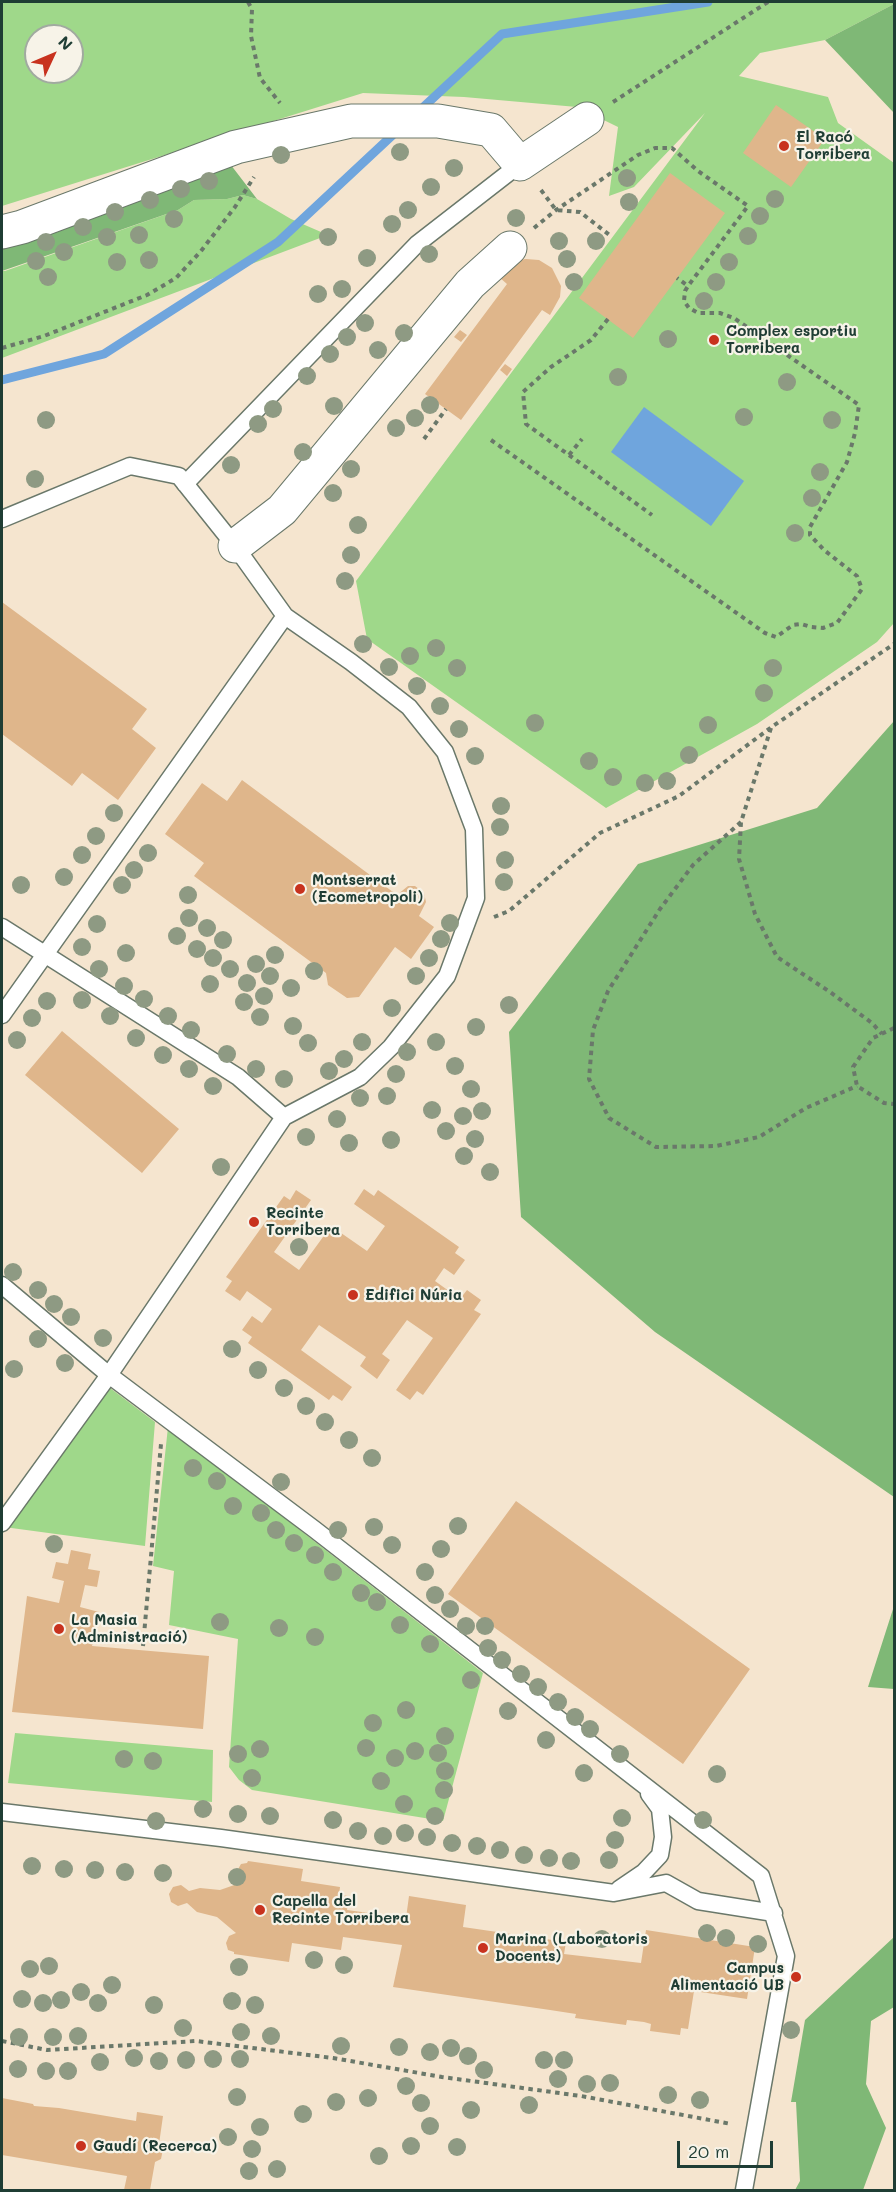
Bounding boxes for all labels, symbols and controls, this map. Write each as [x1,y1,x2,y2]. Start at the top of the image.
north arrow [24,24,84,84]
text: N [54,31,78,54]
place label: El Racó Torribera [796,128,870,163]
marker: El Racó Torribera [777,139,791,153]
place label: Complex esportiu Torribera [726,322,857,357]
marker: Complex esportiu Torribera [707,333,721,347]
place label: Montserrat (Ecometropoli) [312,871,423,906]
marker: Montserrat (Ecometropoli) [293,882,307,896]
place label: Recinte Torribera [266,1204,340,1239]
marker: Recinte Torribera [247,1215,261,1229]
place label: Edifici Núria [365,1286,462,1304]
marker: Edifici Núria [346,1288,360,1302]
place label: La Masia (Administració) [71,1611,187,1646]
marker: La Masia (Administració) [52,1622,66,1636]
place label: Capella del Recinte Torribera [272,1892,409,1927]
marker: Capella del Recinte Torribera [253,1903,267,1917]
place label: Marina (Laboratoris Docents) [495,1930,648,1965]
marker: Marina (Laboratoris Docents) [476,1941,490,1955]
place label: Campus Alimentació UB [670,1959,784,1994]
marker: Campus Alimentació UB [789,1970,803,1984]
scale bar [680,2129,776,2167]
place label: Gaudí (Recerca) [93,2137,217,2155]
marker: Gaudí (Recerca) [74,2139,88,2153]
text: 20 m [688,2139,729,2163]

